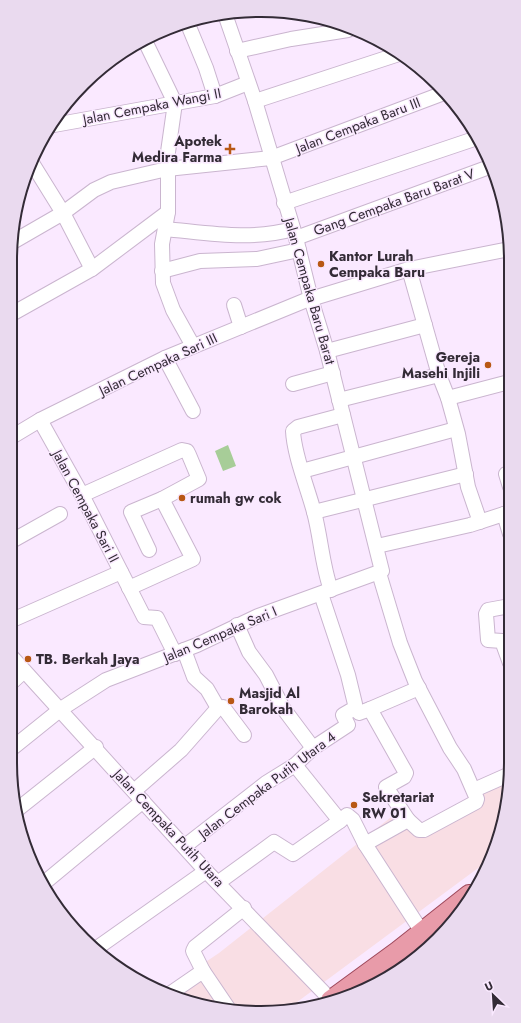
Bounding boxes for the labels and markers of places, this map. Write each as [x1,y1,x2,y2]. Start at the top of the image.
place label: Apotek Medira Farma [132,131,222,167]
marker: Apotek Medira Farma [225,144,235,154]
place label: Kantor Lurah Cempaka Baru [329,246,425,282]
marker: Kantor Lurah Cempaka Baru [316,259,326,269]
place label: Gereja Masehi Injili [402,347,480,383]
marker: Gereja Masehi Injili [483,360,493,370]
place label: rumah gw cok [190,488,282,508]
marker: rumah gw cok [177,493,187,503]
place label: TB. Berkah Jaya [36,649,139,669]
marker: TB. Berkah Jaya [23,654,33,664]
place label: Masjid Al Barokah [239,683,300,719]
marker: Masjid Al Barokah [226,696,236,706]
place label: Sekretariat RW 01 [362,787,435,823]
marker: Sekretariat RW 01 [349,800,359,810]

